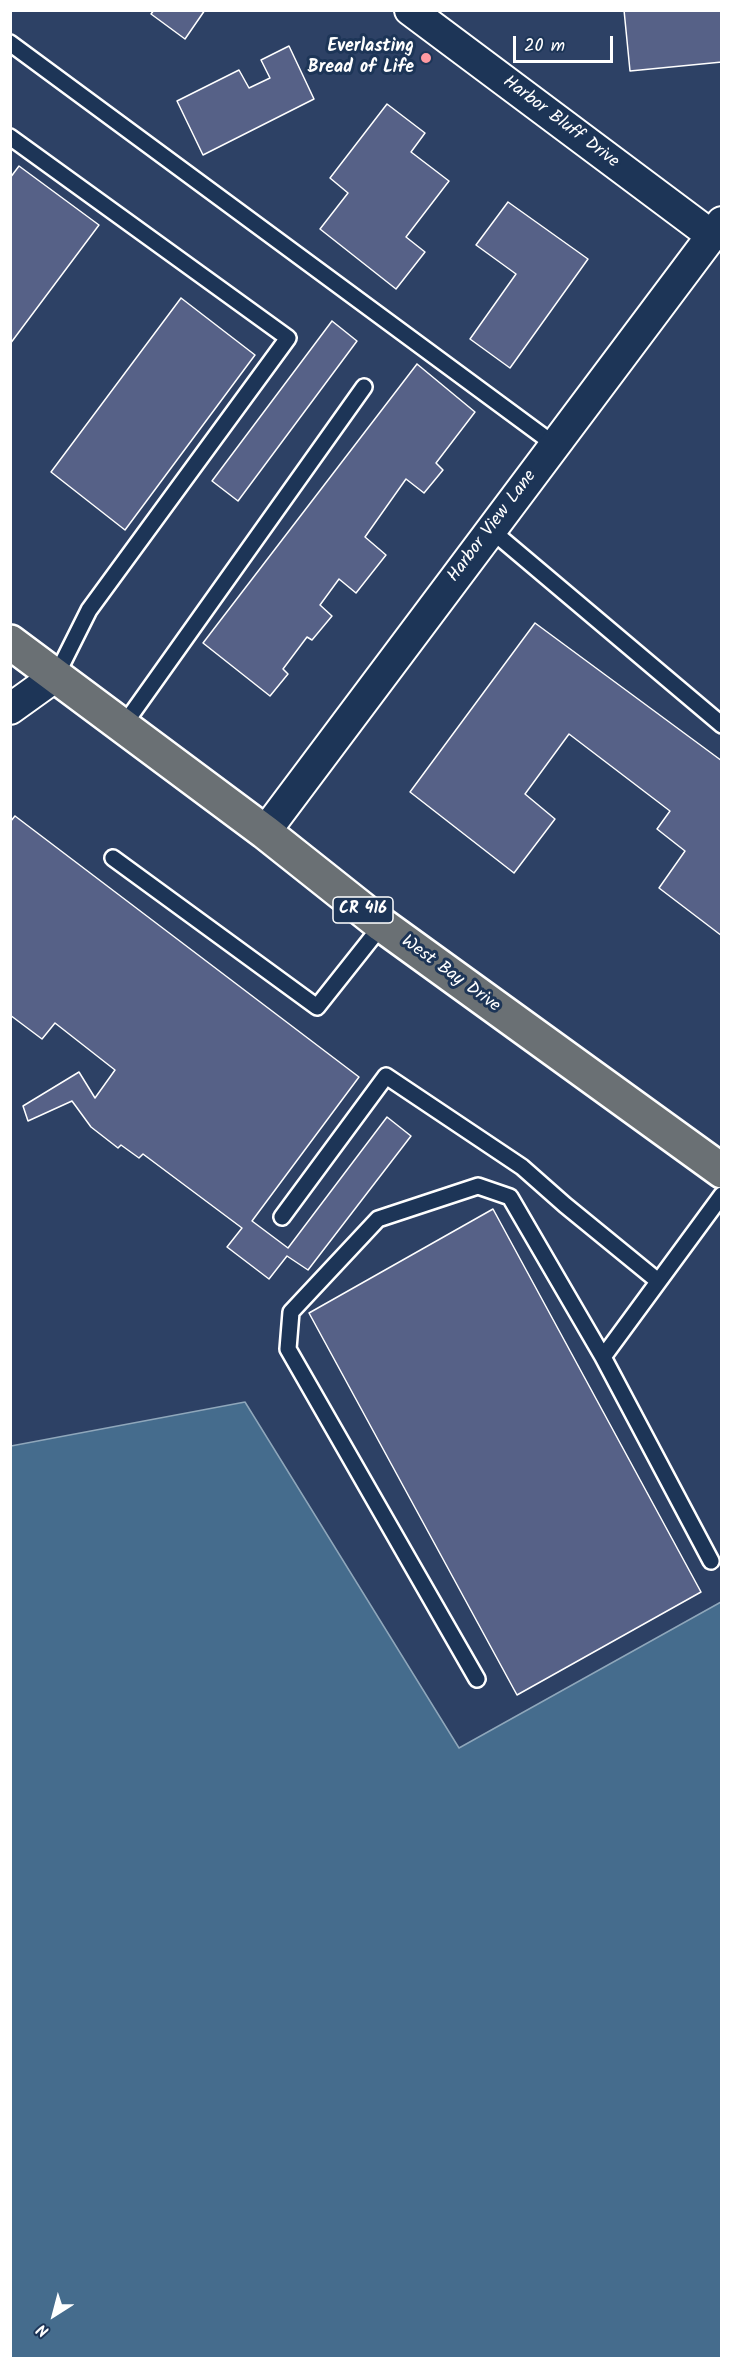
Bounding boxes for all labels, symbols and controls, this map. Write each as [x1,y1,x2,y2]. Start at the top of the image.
scale bar [516,24,616,62]
text: 20 m [524,32,565,61]
place label: Everlasting Bread of Life [308,37,414,80]
marker: Everlasting Bread of Life [419,51,433,65]
street label: Harbor Bluff Drive [498,72,622,174]
street label: Harbor View Lane [444,467,542,587]
road number: CR 416 [333,897,393,923]
street label: West Bay Drive [396,932,504,1018]
north arrow [24,2285,84,2345]
text: N [32,2317,55,2343]

